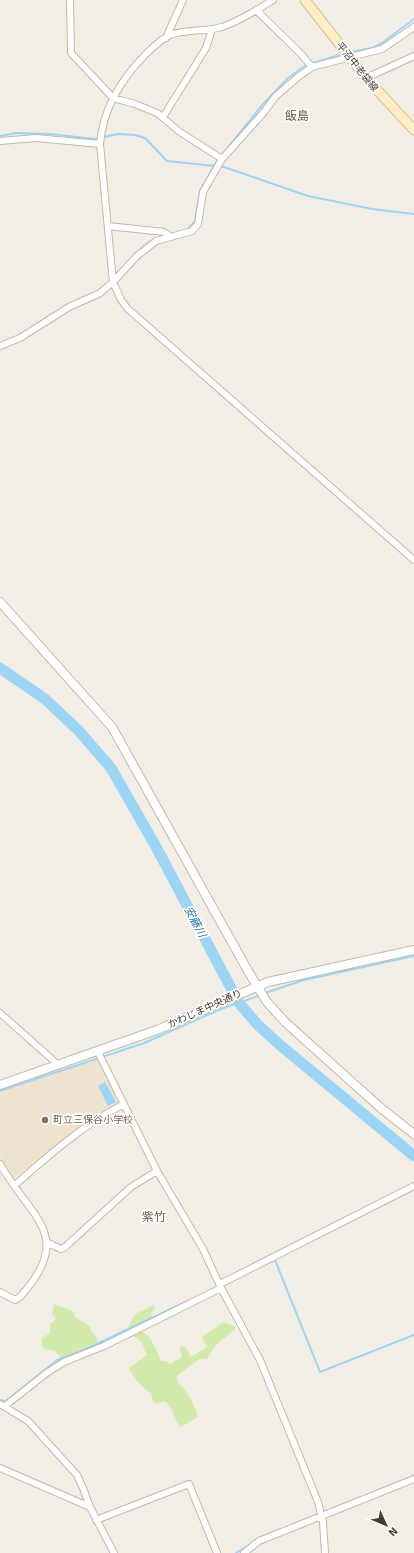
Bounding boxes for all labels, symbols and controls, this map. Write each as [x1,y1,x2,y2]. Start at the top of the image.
street label: 平沼中老袋線 [333,40,381,94]
district label: 飯島 [285,109,309,124]
water label: 安藤川 [182,904,209,941]
street label: かわじま中央通り [166,987,244,1031]
place label: 町立三保谷小学校 [53,1114,133,1126]
marker: 町立三保谷小学校 [40,1115,50,1125]
district label: 紫竹 [142,1210,166,1225]
north arrow [366,1505,406,1545]
text: N [385,1524,400,1539]

